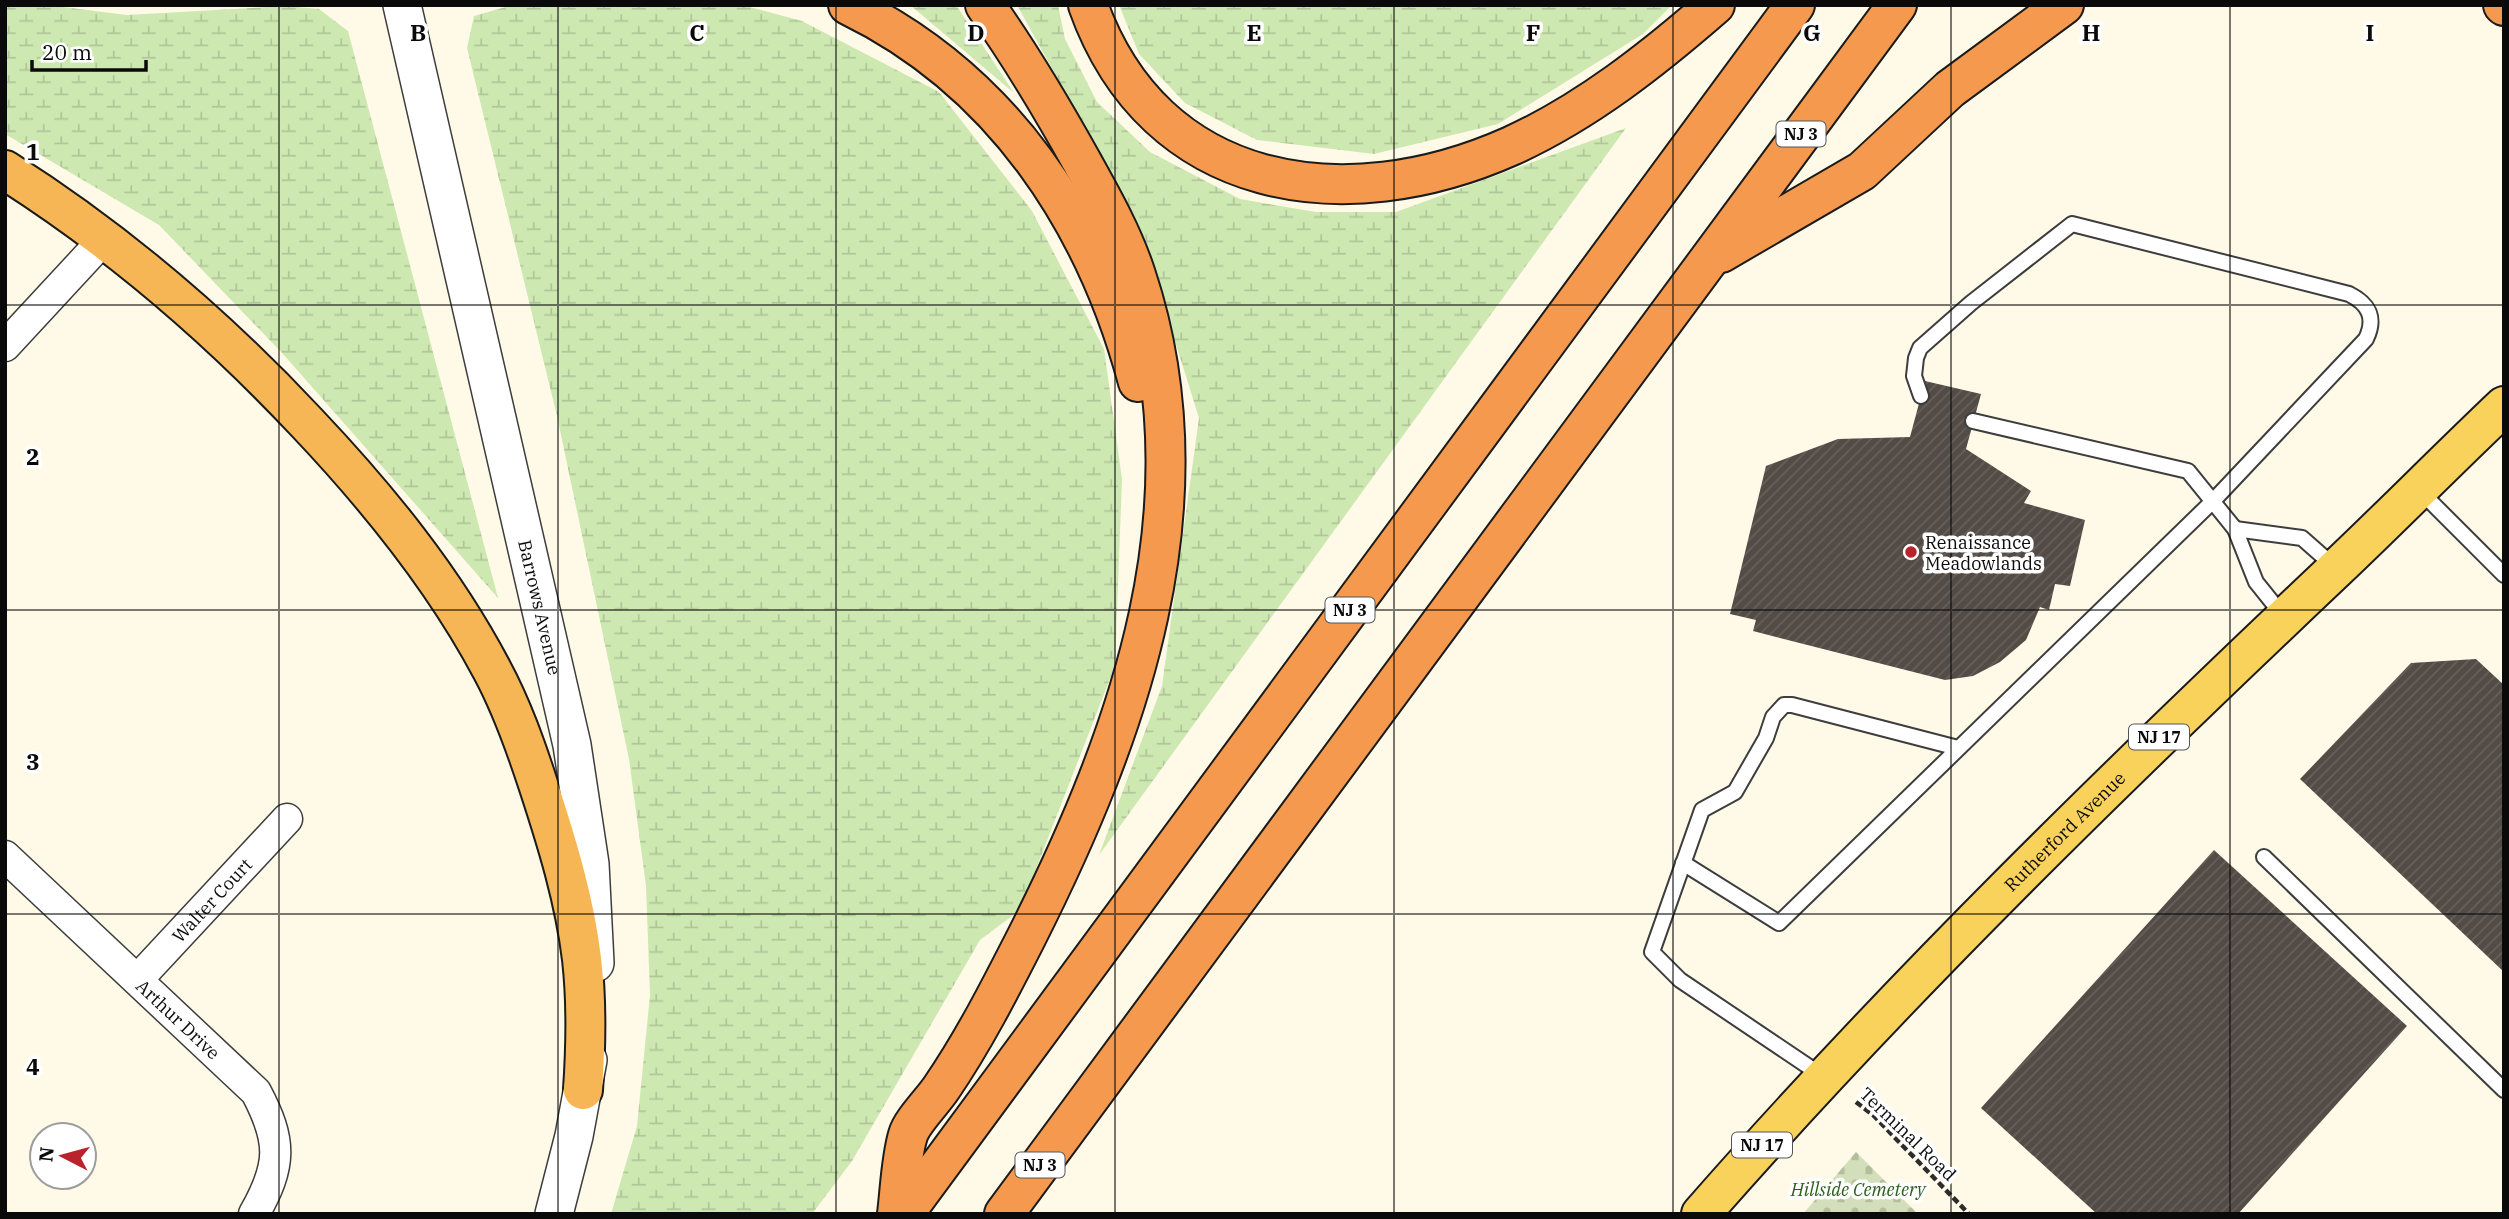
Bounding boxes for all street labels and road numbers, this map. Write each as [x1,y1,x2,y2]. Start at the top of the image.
road number: NJ 3 [1776,122,1826,146]
street label: Barrows Avenue [514,537,567,677]
road number: NJ 3 [1326,597,1374,622]
road number: NJ 17 [2129,724,2189,750]
street label: Rutherford Avenue [1999,766,2130,896]
street label: Walter Court [167,853,257,947]
street label: Arthur Drive [132,974,225,1064]
street label: Terminal Road [1855,1082,1961,1186]
road number: NJ 17 [1732,1133,1792,1158]
road number: NJ 3 [1016,1152,1064,1177]

